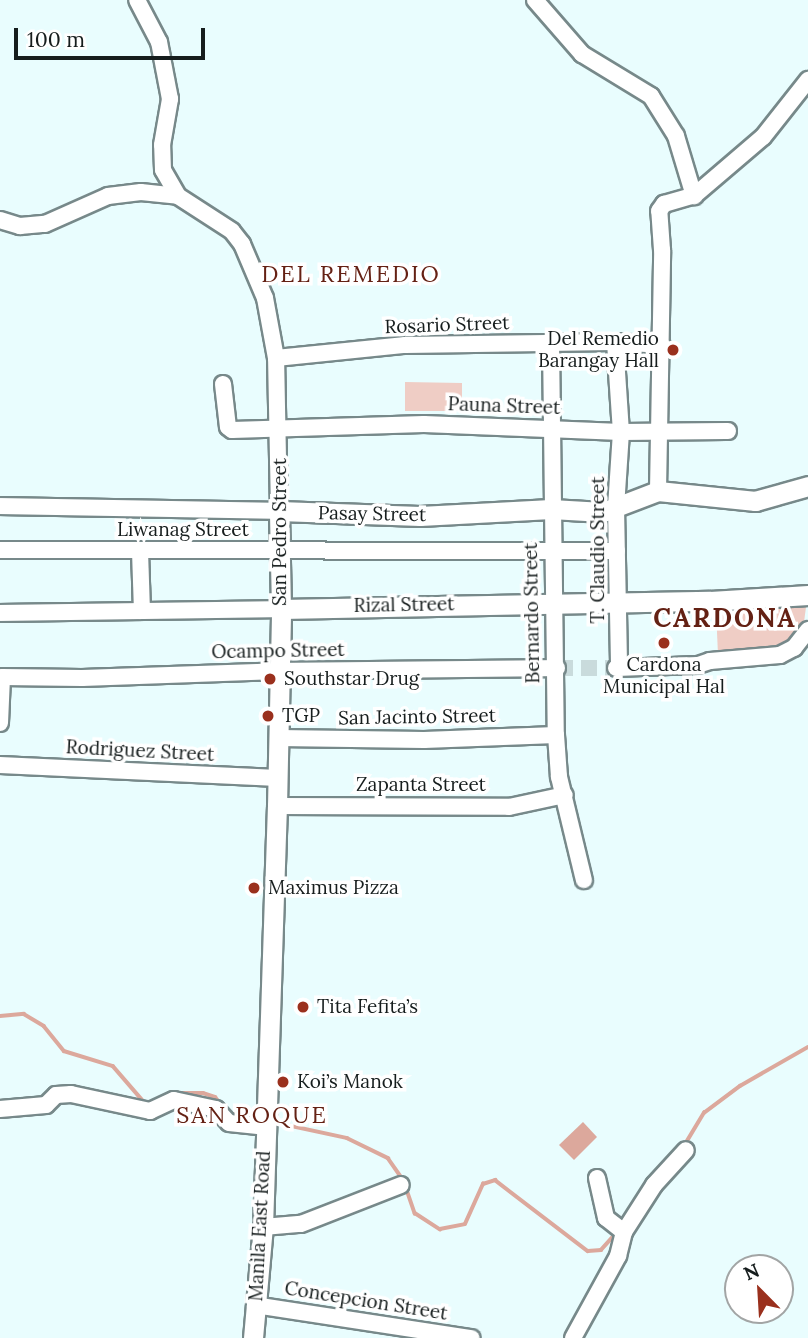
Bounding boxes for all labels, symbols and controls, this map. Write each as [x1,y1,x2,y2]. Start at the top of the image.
scale bar [18,14,208,58]
text: 100 m [27,26,85,53]
district label: DEL REMEDIO [263,260,439,288]
street label: Rosario Street [384,311,510,339]
place label: Del Remedio Barangay Hall [538,328,659,372]
marker: Del Remedio Barangay Hall [665,342,681,358]
street label: Pauna Street [447,393,561,419]
street label: San Pedro Street [269,458,291,606]
street label: T. Claudio Street [587,476,609,624]
street label: Pasay Street [318,502,426,526]
street label: Liwanag Street [117,519,249,541]
street label: Bernardo Street [519,542,545,684]
street label: Rizal Street [353,593,455,617]
district label: CARDONA [654,602,796,634]
marker: Cardona Municipal Hal [656,635,672,651]
street label: Ocampo Street [211,638,345,664]
place label: Cardona Municipal Hal [603,654,725,698]
place label: Southstar Drug [284,668,419,690]
marker: Southstar Drug [262,671,278,687]
street label: San Jacinto Street [338,704,496,730]
place label: TGP [282,705,320,727]
marker: TGP [260,708,276,724]
street label: Rodriguez Street [65,736,215,766]
street label: Zapanta Street [356,774,486,796]
place label: Maximus Pizza [268,877,399,899]
marker: Maximus Pizza [246,880,262,896]
place label: Tita Fefita’s [317,996,418,1018]
marker: Tita Fefita’s [295,999,311,1015]
place label: Koi’s Manok [297,1071,403,1093]
marker: Koi’s Manok [275,1074,291,1090]
district label: SAN ROQUE [177,1101,327,1129]
street label: Manila East Road [245,1150,275,1302]
north arrow [724,1254,794,1324]
text: N [740,1258,763,1286]
street label: Concepcion Street [283,1277,449,1325]

